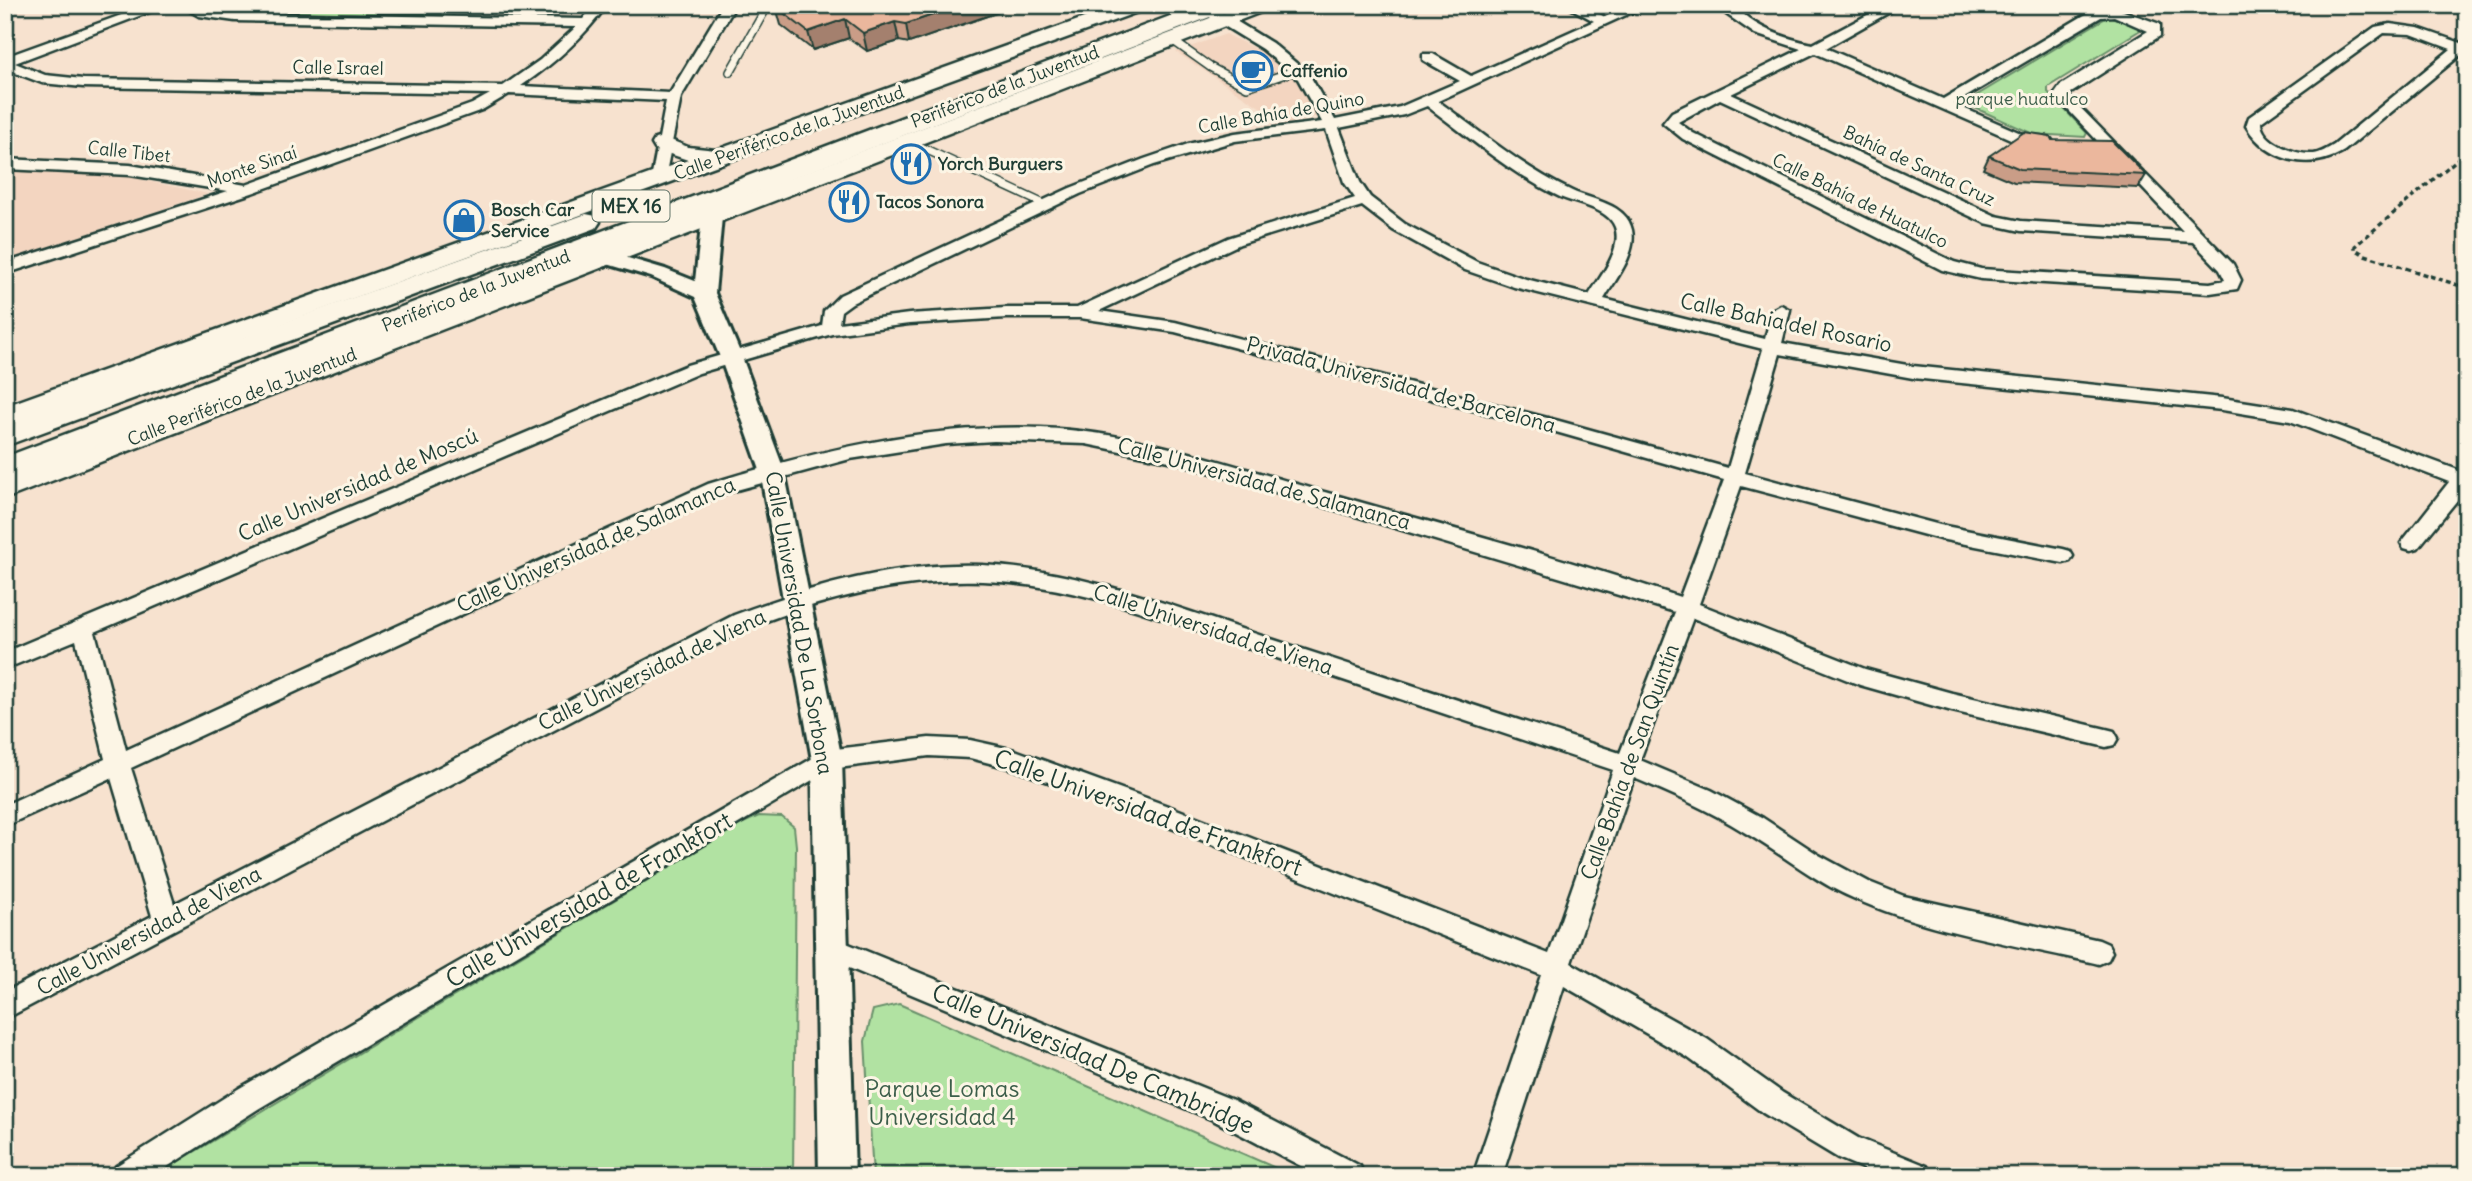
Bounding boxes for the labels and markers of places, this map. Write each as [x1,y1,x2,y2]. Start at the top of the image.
cafe icon: Caffenio [1232,50,1274,92]
place label: Caffenio [1280,59,1348,82]
restaurant icon: Yorch Burguers [890,143,932,185]
place label: Yorch Burguers [937,152,1063,175]
restaurant icon: Tacos Sonora [828,181,870,223]
place label: Tacos Sonora [876,190,984,213]
place label: Bosch Car Service [491,198,575,242]
shop icon: Bosch Car Service [443,199,485,241]

